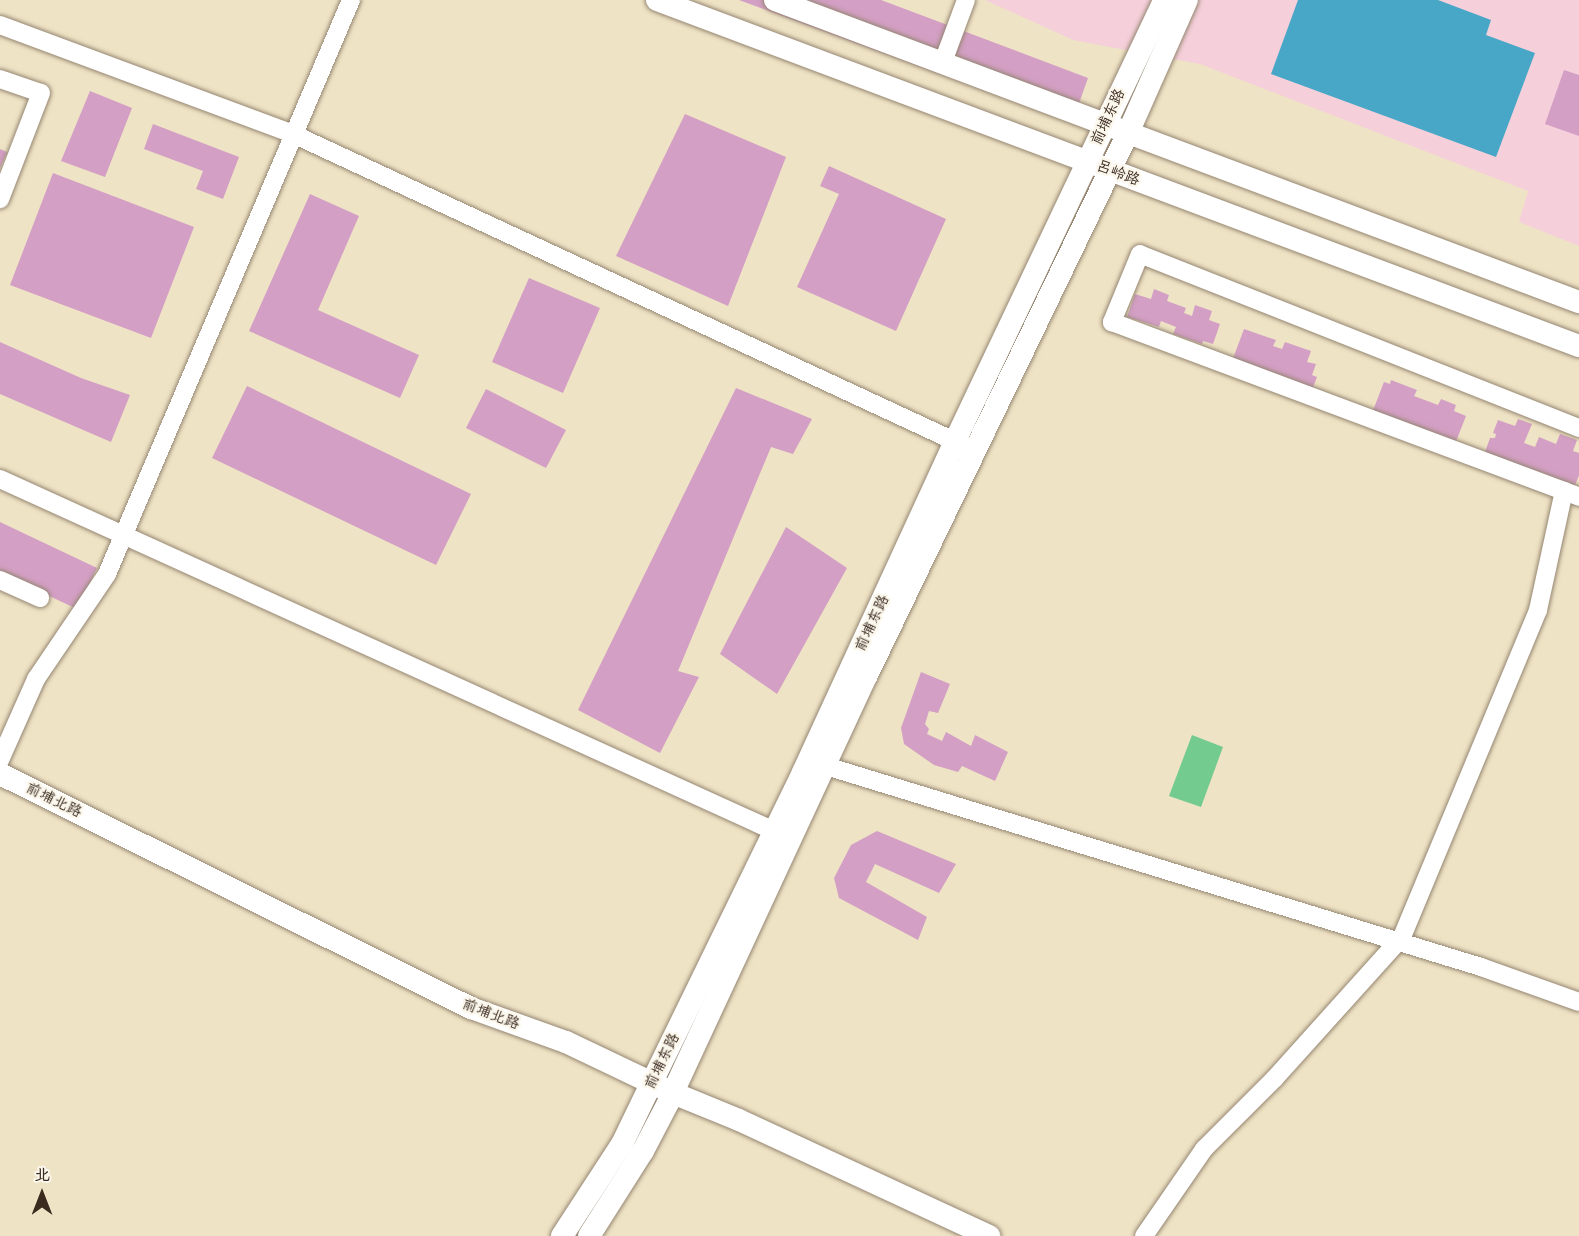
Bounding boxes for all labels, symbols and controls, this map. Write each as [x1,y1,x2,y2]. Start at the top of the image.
street label: 前埔东路 [1087,86,1129,148]
street label: 吕岭路 [1094,157,1142,189]
street label: 前埔东路 [851,592,893,654]
street label: 前埔北路 [23,779,85,821]
street label: 前埔北路 [460,995,522,1033]
street label: 前埔东路 [641,1030,683,1092]
north arrow [12,1164,72,1224]
text: 北 [34,1166,50,1185]

